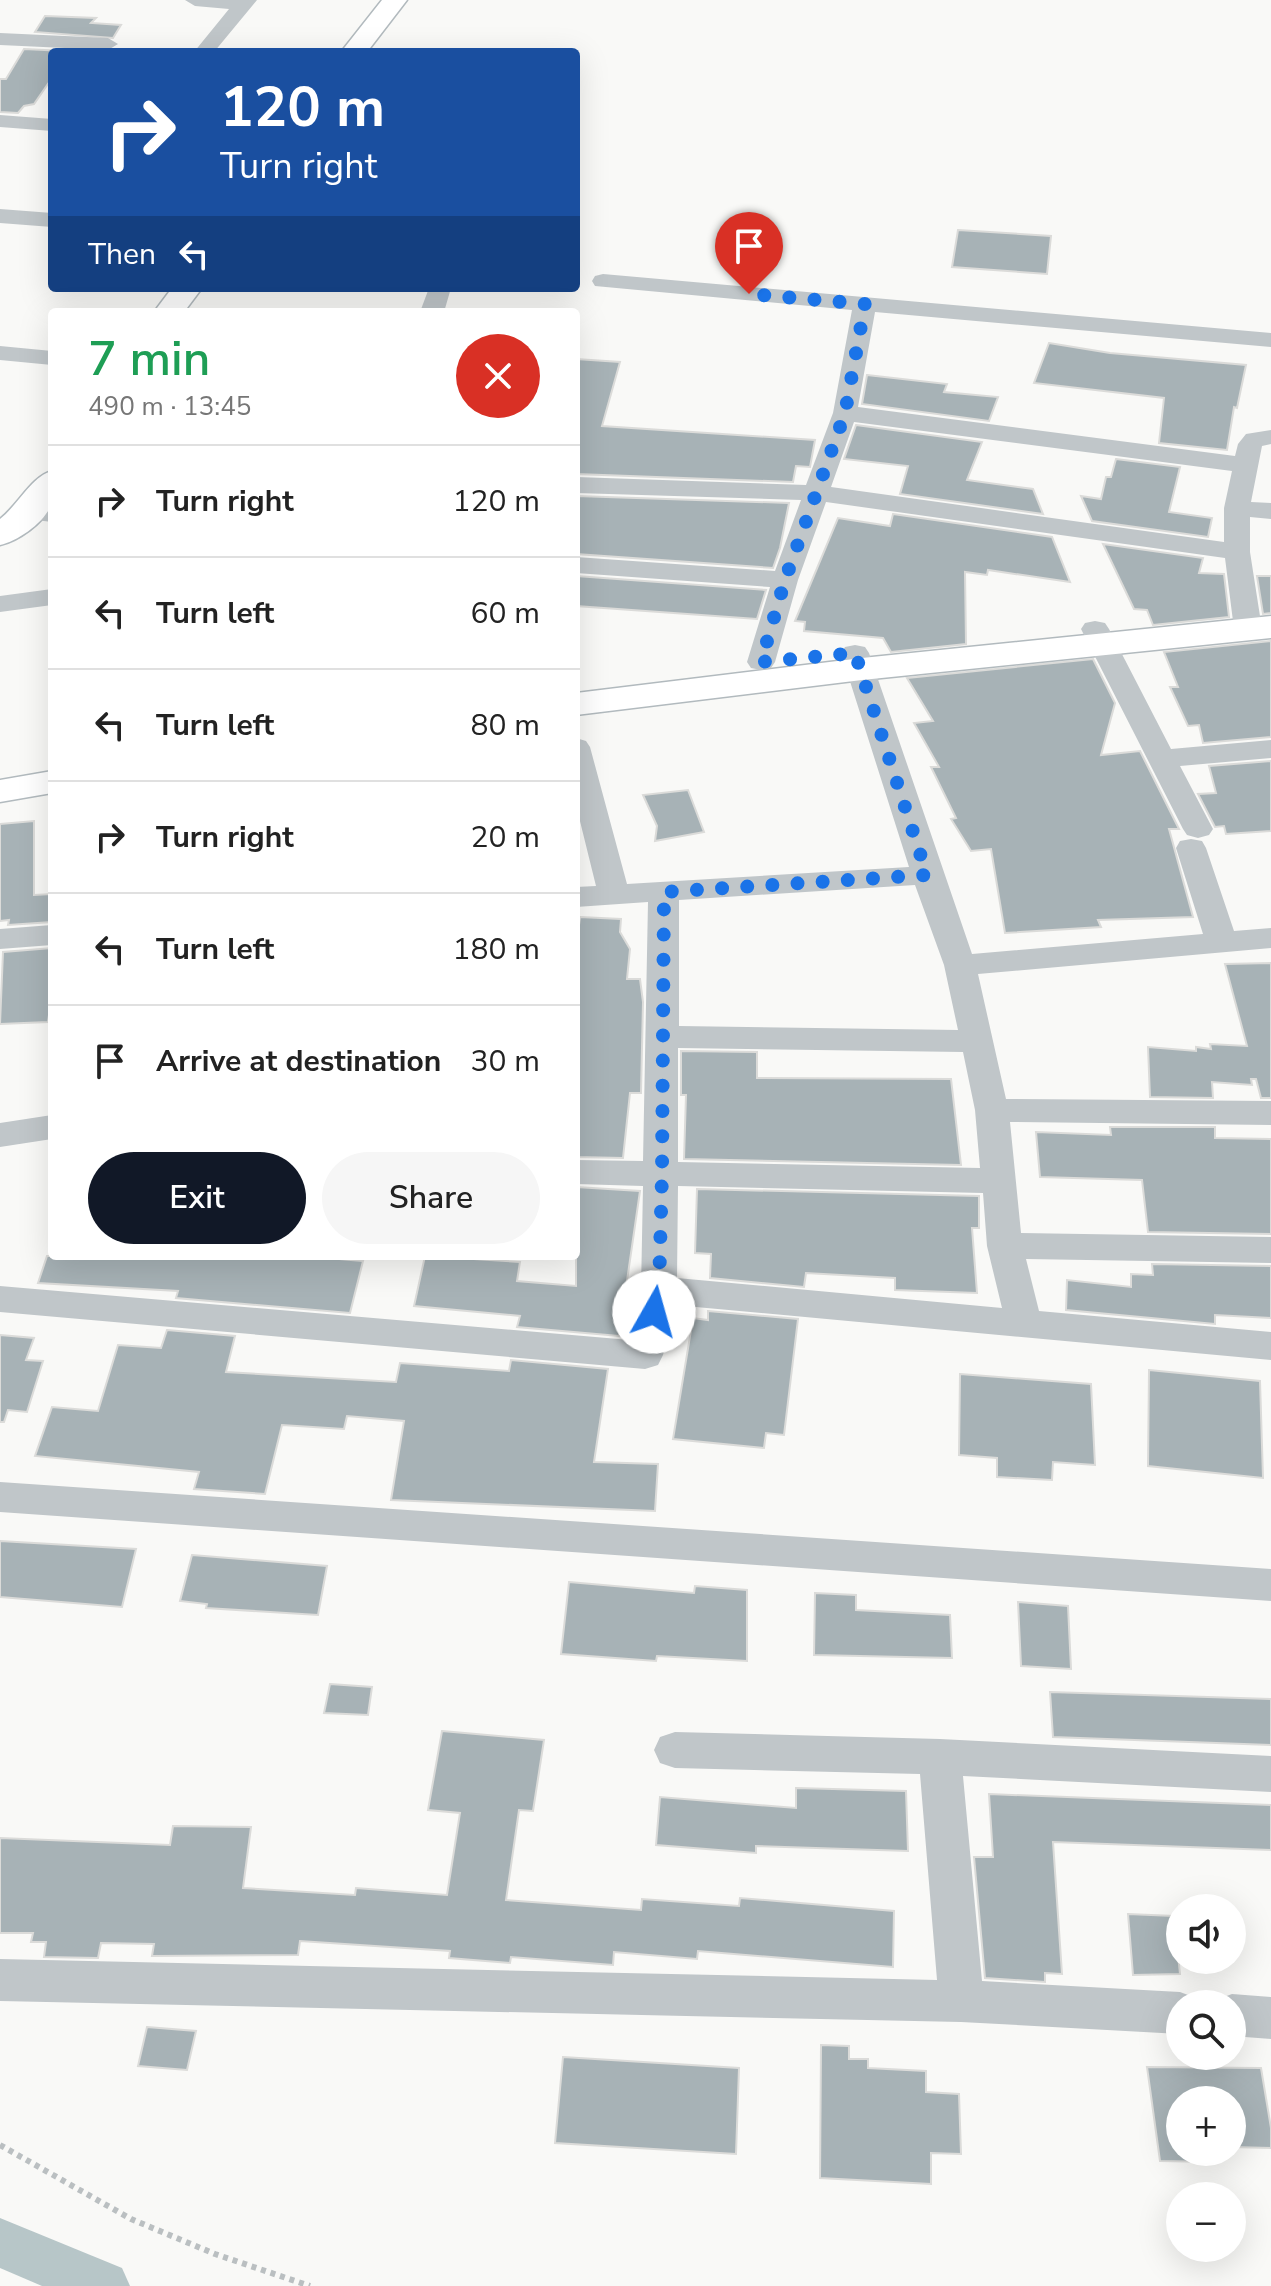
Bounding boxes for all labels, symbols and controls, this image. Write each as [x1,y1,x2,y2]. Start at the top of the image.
text: 120 m [220,69,385,146]
icon: right [88,80,192,184]
text: Turn right [220,142,377,191]
pin [715,212,783,294]
icon: arrive [727,224,771,268]
icon: left [172,232,216,276]
text: Then [88,234,156,275]
text: 7 min [88,326,210,392]
button: close [456,334,540,418]
text: 490 m · 13:45 [88,389,251,424]
icon: right [88,479,132,523]
text: Turn right [156,481,294,522]
text: 120 m [453,481,540,522]
icon: left [88,591,132,635]
text: Turn left [156,593,274,634]
text: 60 m [471,593,540,634]
icon: left [88,703,132,747]
text: Turn left [156,705,274,746]
text: 80 m [471,705,540,746]
icon: right [88,815,132,859]
text: Turn right [156,817,294,858]
text: 20 m [471,817,540,858]
icon: left [88,927,132,971]
text: Turn left [156,929,274,970]
text: 180 m [453,929,540,970]
icon: arrive [88,1039,132,1083]
text: Arrive at destination [156,1041,441,1082]
text: 30 m [471,1041,540,1082]
button: Exit [88,1152,306,1244]
button: Share [322,1152,540,1244]
position arrow [612,1270,696,1354]
map controls [1166,1894,1246,2262]
button: sound [1166,1894,1246,1974]
button: search [1166,1990,1246,2070]
button: + [1166,2086,1246,2166]
button: − [1166,2182,1246,2262]

